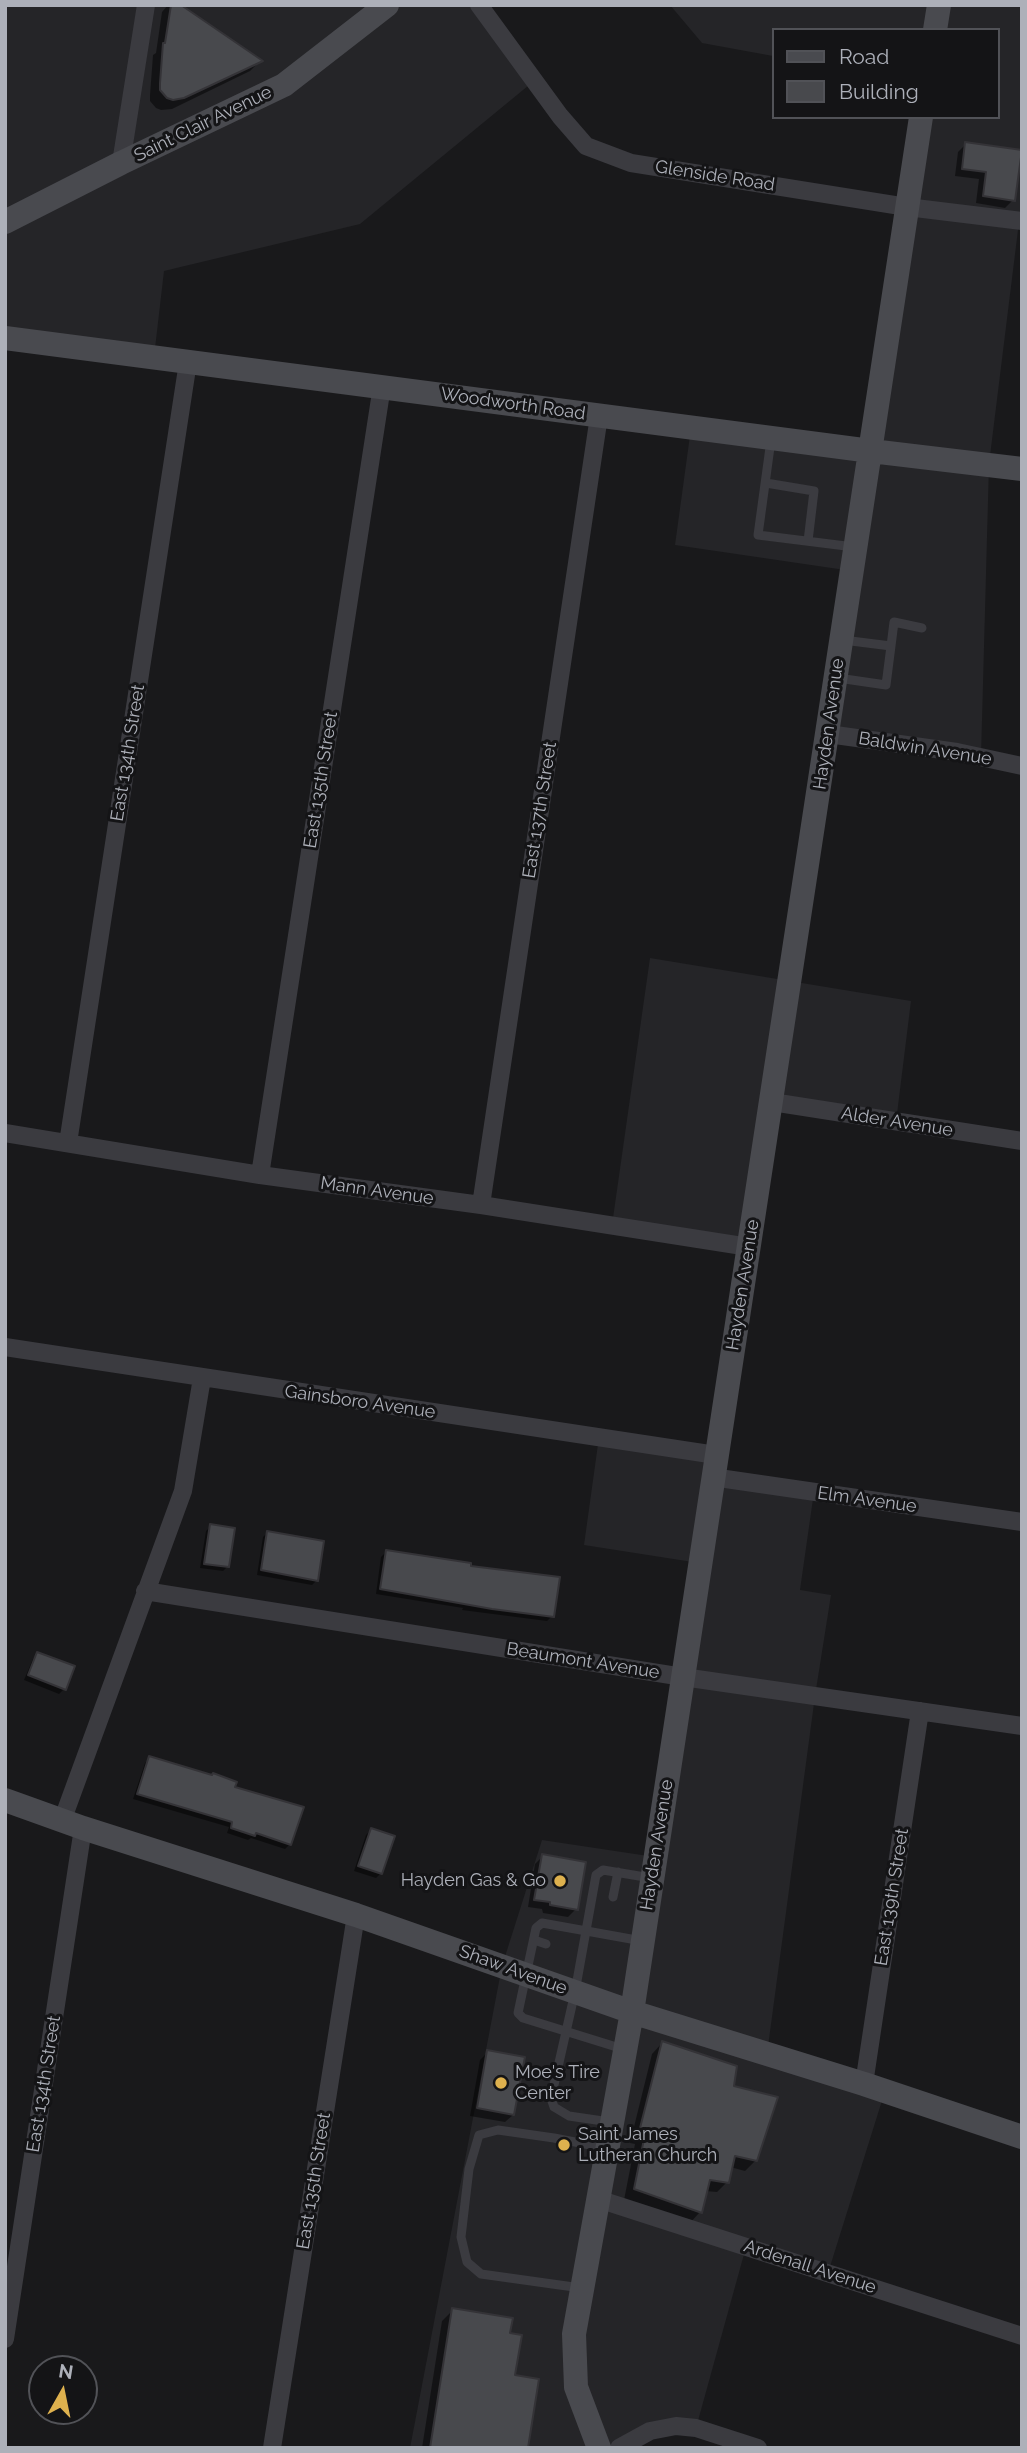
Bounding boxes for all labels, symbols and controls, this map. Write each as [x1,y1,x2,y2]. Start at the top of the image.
legend [772,28,999,119]
text: Road [839,44,889,69]
text: Building [839,79,919,104]
street label: Saint Clair Avenue [131,81,275,167]
street label: Glenside Road [654,156,776,196]
street label: Woodworth Road [439,383,587,425]
street label: Hayden Avenue [809,657,849,791]
street label: East 134th Street [107,683,149,823]
street label: East 135th Street [300,710,342,850]
street label: Baldwin Avenue [857,728,993,770]
street label: East 137th Street [519,740,561,880]
street label: Alder Avenue [840,1103,954,1141]
street label: Mann Avenue [319,1172,435,1210]
street label: Hayden Avenue [722,1218,764,1352]
street label: Gainsboro Avenue [283,1381,437,1423]
street label: Elm Avenue [816,1482,918,1518]
street label: Beaumont Avenue [505,1638,661,1684]
street label: Hayden Avenue [636,1778,678,1912]
street label: East 139th Street [870,1827,914,1967]
place label: Hayden Gas & Go [401,1870,546,1892]
marker: Hayden Gas & Go [552,1873,568,1889]
street label: Shaw Avenue [456,1940,570,2000]
street label: East 134th Street [23,2014,65,2154]
place label: Moe's Tire Center [515,2062,600,2104]
marker: Moe's Tire Center [493,2075,509,2091]
street label: East 135th Street [293,2111,335,2251]
place label: Saint James Lutheran Church [578,2124,717,2166]
marker: Saint James Lutheran Church [556,2137,572,2153]
street label: Ardenall Avenue [741,2235,879,2299]
north arrow [28,2355,98,2425]
text: N [57,2359,75,2383]

